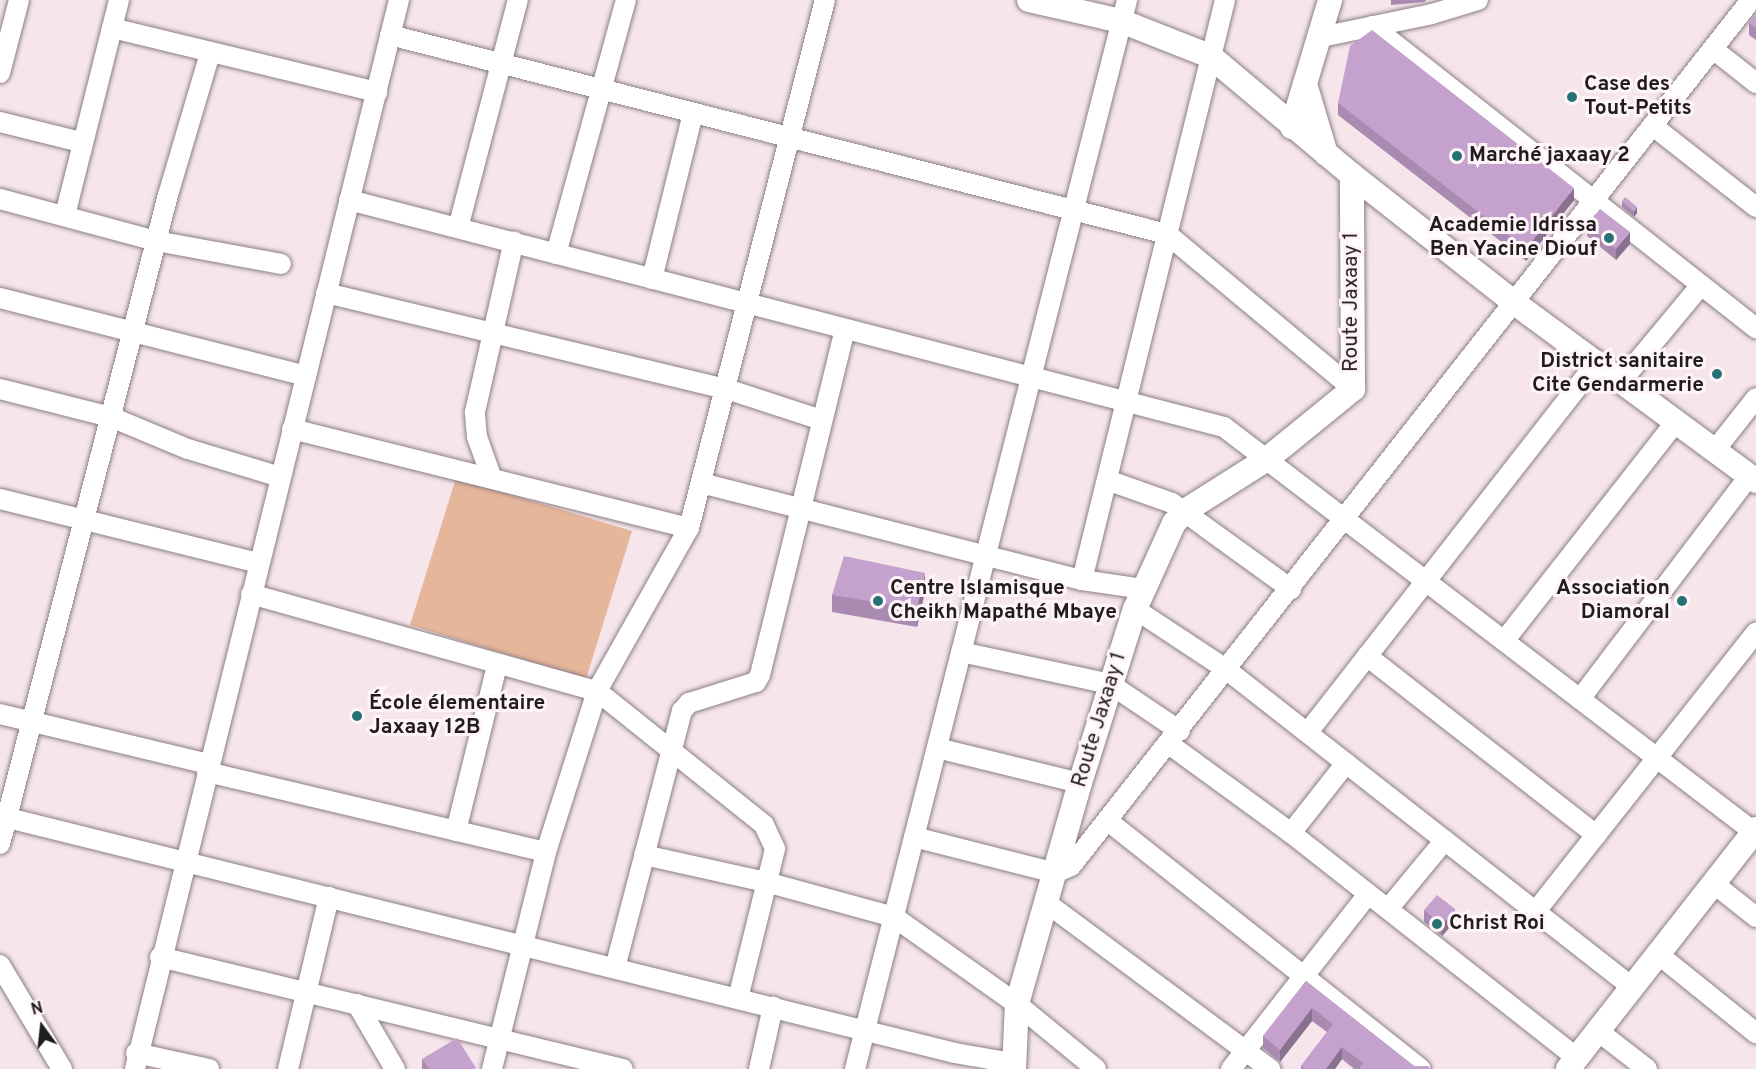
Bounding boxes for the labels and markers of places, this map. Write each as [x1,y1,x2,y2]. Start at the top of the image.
place label: Case des Tout-Petits [1584,72,1692,122]
marker: Case des Tout-Petits [1565,90,1579,104]
place label: Marché jaxaay 2 [1469,143,1630,169]
marker: Marché jaxaay 2 [1450,149,1464,163]
place label: Academie Idrissa Ben Yacine Diouf [1429,213,1597,263]
marker: Academie Idrissa Ben Yacine Diouf [1602,231,1616,245]
place label: District sanitaire Cite Gendarmerie [1532,349,1704,399]
marker: District sanitaire Cite Gendarmerie [1708,365,1726,383]
place label: Centre Islamisque Cheikh Mapathé Mbaye [890,576,1117,626]
place label: Association Diamoral [1556,576,1670,626]
marker: Centre Islamisque Cheikh Mapathé Mbaye [871,594,885,608]
marker: Association Diamoral [1675,594,1689,608]
place label: École élementaire Jaxaay 12B [369,691,545,741]
marker: École élementaire Jaxaay 12B [350,709,364,723]
place label: Christ Roi [1449,911,1545,937]
marker: Christ Roi [1430,917,1444,931]

